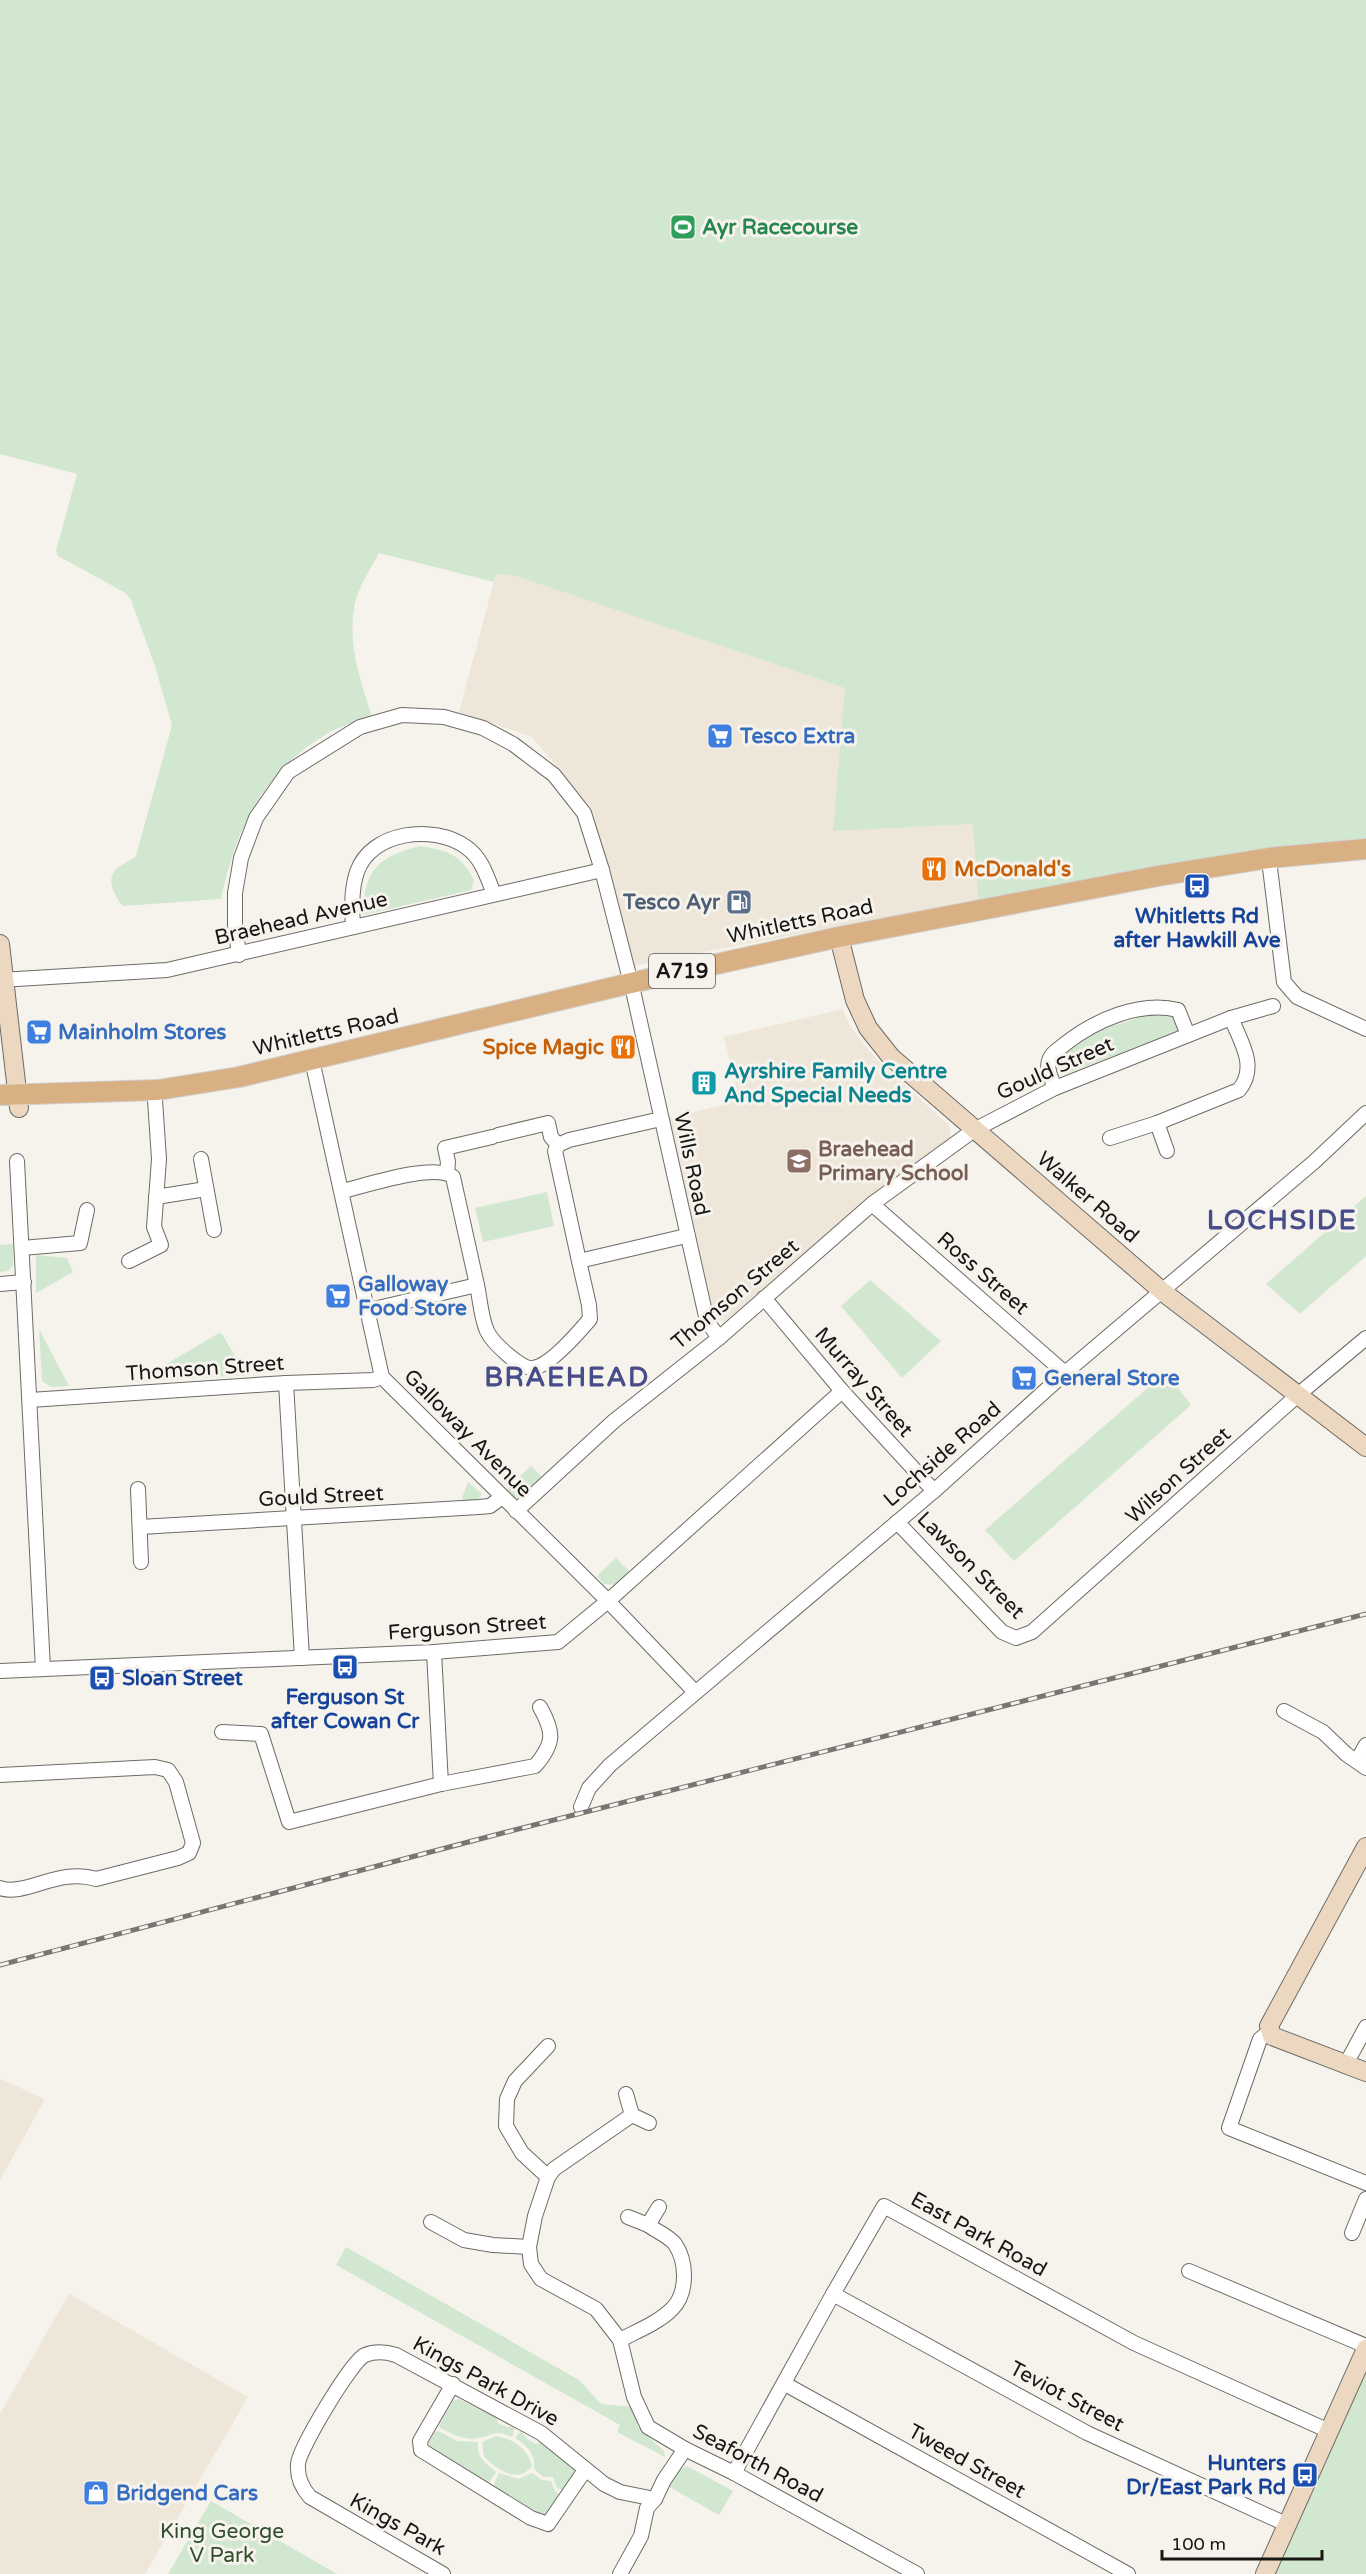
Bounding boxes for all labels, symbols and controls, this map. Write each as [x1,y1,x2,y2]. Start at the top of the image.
sports icon: Ayr Racecourse [668,212,698,242]
place label: Ayr Racecourse [702,215,858,240]
supermarket icon: Tesco Extra [705,721,735,751]
place label: Tesco Extra [739,724,855,749]
restaurant icon: McDonald's [919,854,949,884]
place label: McDonald's [954,857,1071,882]
bus stop icon: Whitletts Rd after Hawkill Ave [1182,871,1212,901]
street label: Braehead Avenue [212,886,390,951]
fuel station icon: Tesco Ayr [724,887,754,917]
place label: Tesco Ayr [622,890,721,915]
street label: Whitletts Road [725,894,875,949]
place label: Whitletts Rd after Hawkill Ave [1113,904,1281,953]
road number: A719 [649,954,715,988]
street label: Whitletts Road [251,1004,401,1061]
supermarket icon: Mainholm Stores [24,1017,54,1047]
place label: Mainholm Stores [58,1020,226,1045]
restaurant icon: Spice Magic [608,1032,638,1062]
street label: Gould Street [993,1032,1118,1105]
place label: Spice Magic [483,1035,604,1060]
place label: Ayrshire Family Centre And Special Needs [724,1059,947,1108]
building icon: Ayrshire Family Centre And Special Needs [689,1068,719,1098]
street label: Wills Road [668,1110,715,1218]
place label: Braehead Primary School [818,1137,969,1186]
school or university icon: Braehead Primary School [784,1146,814,1176]
street label: Walker Road [1032,1146,1144,1248]
district label: LOCHSIDE [1207,1204,1357,1237]
street label: Ross Street [932,1227,1034,1320]
street label: Thomson Street [667,1234,804,1355]
place label: Galloway Food Store [358,1272,467,1321]
supermarket icon: Galloway Food Store [323,1281,353,1311]
street label: Murray Street [809,1322,918,1442]
street label: Thomson Street [125,1350,285,1387]
district label: BRAEHEAD [484,1361,650,1394]
supermarket icon: General Store [1009,1363,1039,1393]
street label: Galloway Avenue [398,1364,537,1503]
place label: General Store [1044,1366,1180,1391]
street label: Lochside Road [878,1397,1006,1512]
street label: Wilson Street [1121,1422,1236,1529]
street label: Gould Street [258,1481,384,1512]
street label: Lawson Street [912,1506,1030,1624]
street label: Ferguson Street [387,1609,547,1646]
bus stop icon: Ferguson St after Cowan Cr [330,1652,360,1682]
bus stop icon: Sloan Street [87,1663,117,1693]
place label: Sloan Street [122,1666,243,1691]
place label: Ferguson St after Cowan Cr [271,1685,420,1734]
street label: East Park Road [906,2187,1051,2282]
street label: Kings Park Drive [408,2331,563,2432]
street label: Teviot Street [1005,2356,1128,2437]
street label: Seaforth Road [688,2419,827,2508]
street label: Tweed Street [904,2419,1030,2504]
place label: Hunters Dr/East Park Rd [1126,2451,1286,2500]
bus stop icon: Hunters Dr/East Park Rd [1290,2460,1320,2490]
shop icon: Bridgend Cars [81,2478,111,2508]
place label: Bridgend Cars [116,2481,258,2506]
street label: Kings Park [345,2488,450,2561]
park label: King George V Park [160,2519,284,2568]
scale bar [1162,2523,1322,2561]
text: 100 m [1171,2533,1226,2555]

